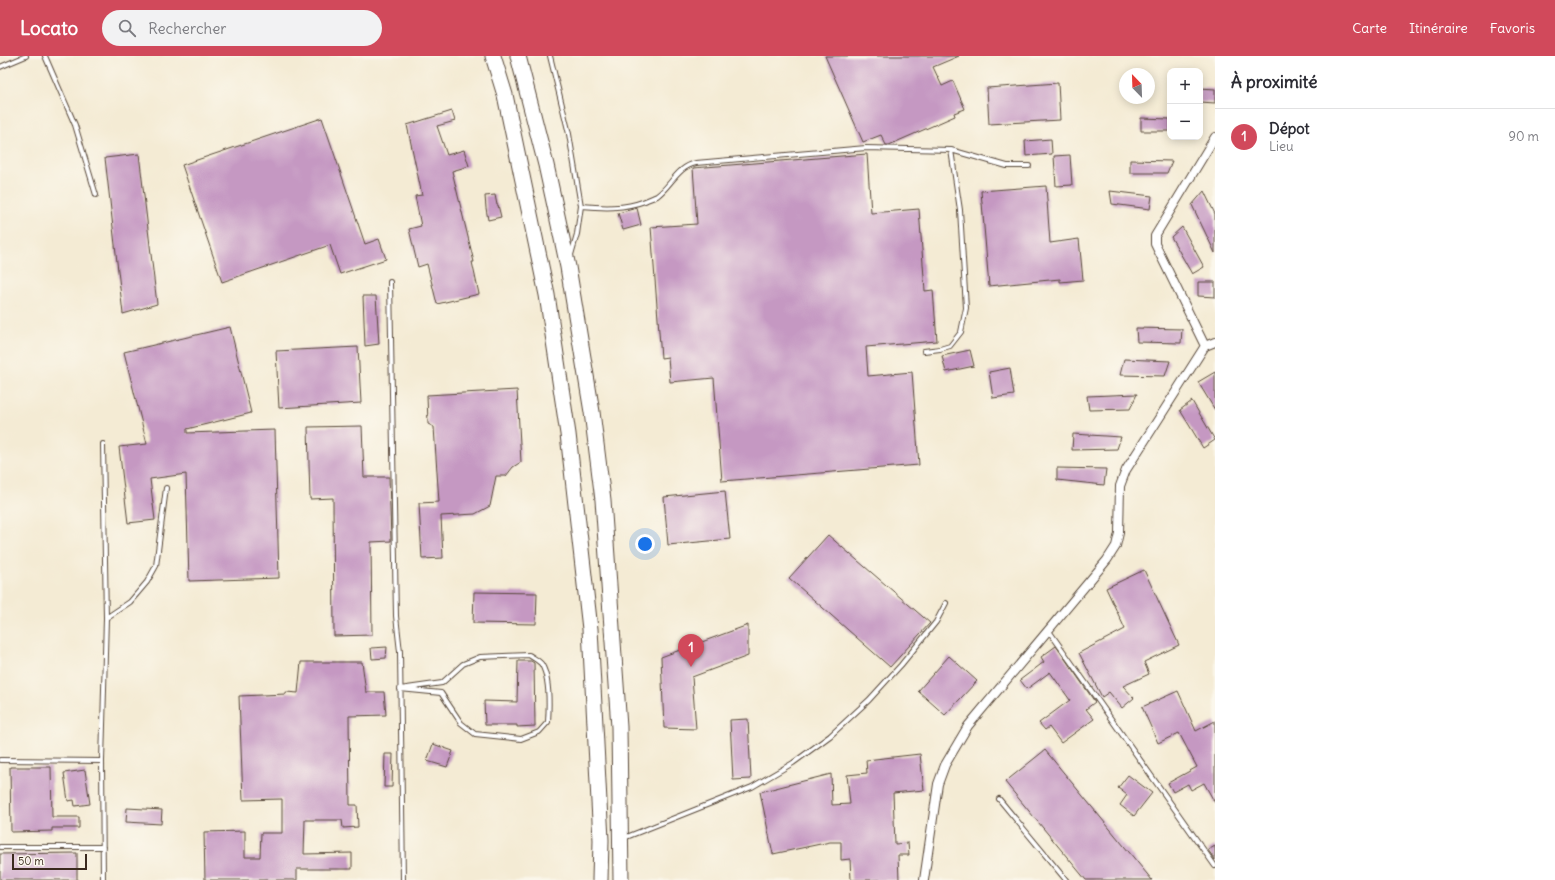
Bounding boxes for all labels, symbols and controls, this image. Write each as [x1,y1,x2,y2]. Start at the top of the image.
search box [102,10,382,46]
text: Locato [20,16,78,40]
icon: search [116,17,138,39]
text: Rechercher [148,19,226,38]
text: Carte [1352,19,1387,37]
text: Itinéraire [1409,19,1468,37]
text: Favoris [1490,19,1535,37]
north arrow [1119,68,1155,104]
map controls [1167,68,1203,140]
button: + [1167,68,1203,104]
text: À proximité [1231,71,1317,93]
button: − [1167,104,1203,140]
text: Dépot [1269,119,1310,138]
text: 1 [1241,128,1247,145]
text: 90 m [1508,128,1539,145]
text: Lieu [1269,138,1294,155]
your location [635,534,655,554]
pin: 1 [678,634,704,667]
scale bar [12,852,87,871]
text: 50 m [18,854,44,868]

